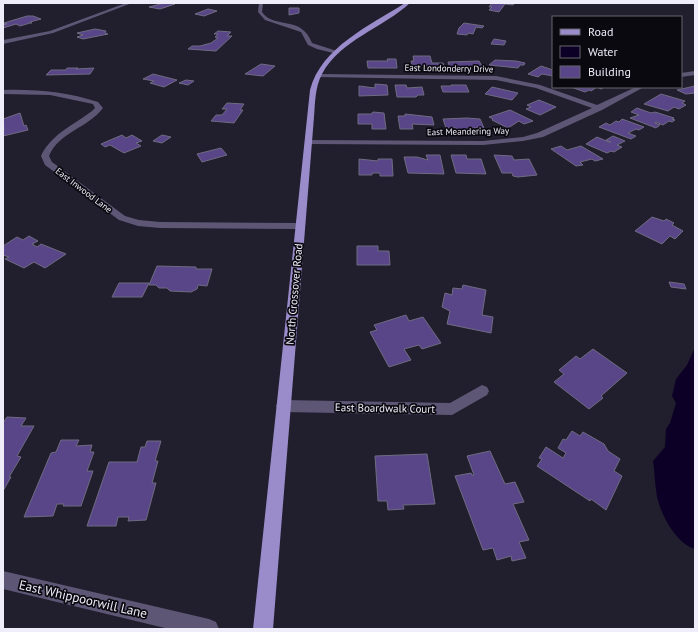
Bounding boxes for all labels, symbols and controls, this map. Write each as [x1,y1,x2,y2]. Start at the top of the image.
legend [552,16,682,88]
text: Road [588,24,613,39]
text: Water [588,44,618,59]
street label: East Londonderry Drive [404,62,494,74]
text: Building [588,64,631,79]
street label: East Meandering Way [427,125,510,137]
street label: East Inwood Lane [54,165,115,215]
street label: North Crossover Road [283,243,305,345]
street label: East Boardwalk Court [335,400,435,416]
street label: East Whippoorwill Lane [17,576,149,622]

